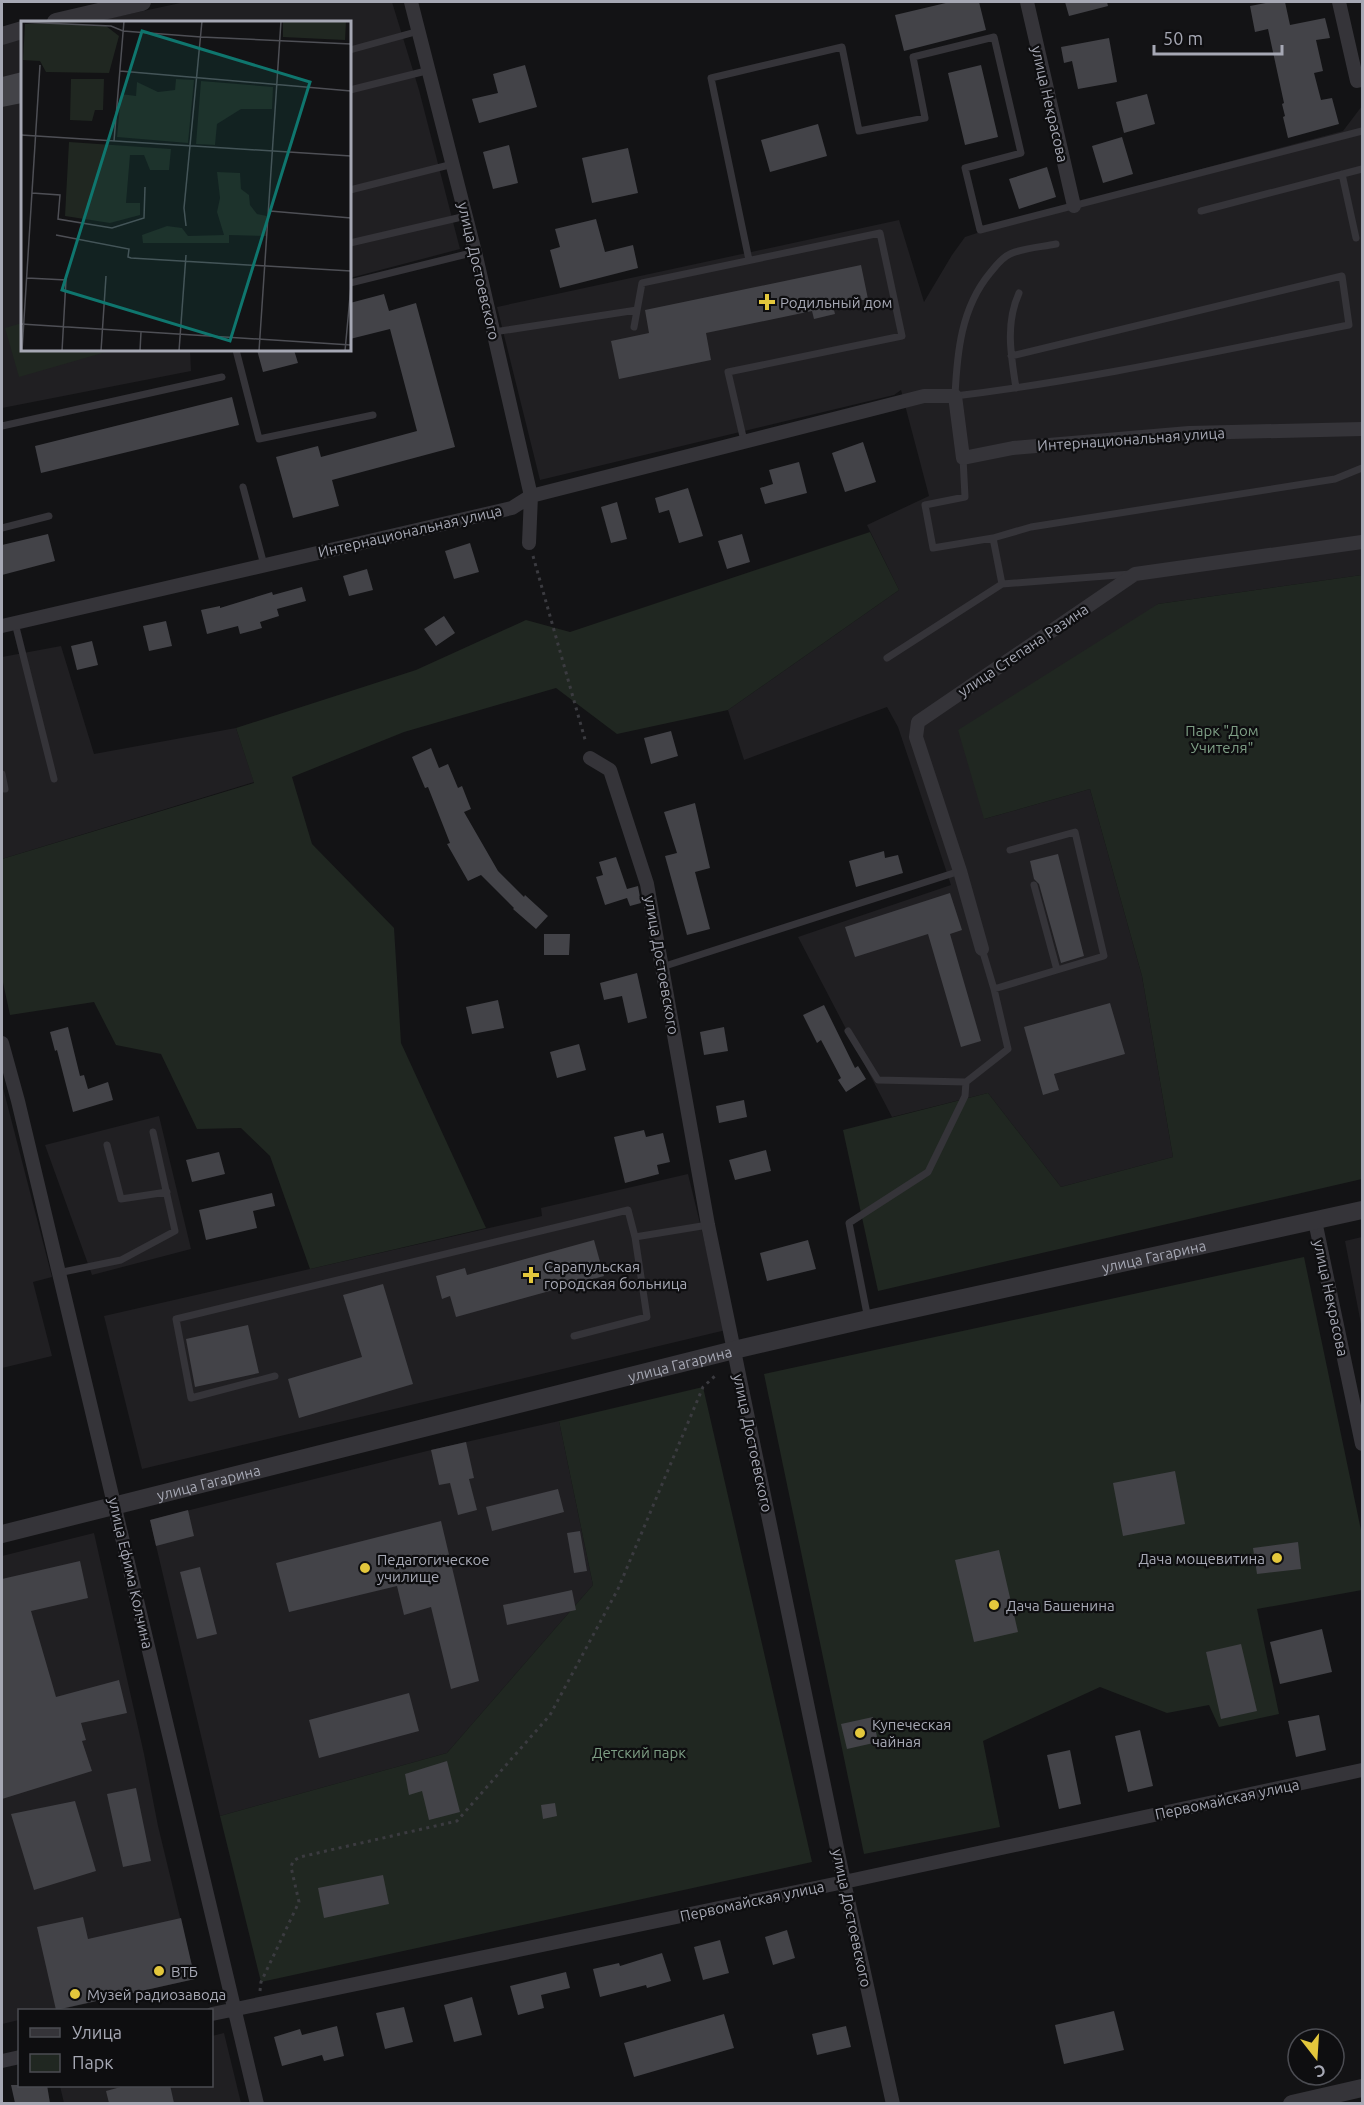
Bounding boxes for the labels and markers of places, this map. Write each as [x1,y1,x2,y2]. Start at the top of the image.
marker: Родильный дом [758,293,776,311]
place label: Родильный дом [780,294,893,311]
place label: Сарапульская городская больница [544,1258,687,1292]
marker: Сарапульская городская больница [522,1266,540,1284]
place label: Дача мощевитина [1138,1550,1265,1567]
place label: Педагогическое училище [377,1551,489,1585]
marker: Дача мощевитина [1270,1551,1284,1565]
marker: Педагогическое училище [358,1561,372,1575]
place label: Дача Башенина [1006,1597,1115,1614]
marker: Дача Башенина [987,1598,1001,1612]
place label: Купеческая чайная [872,1716,951,1750]
marker: Купеческая чайная [853,1726,867,1740]
place label: ВТБ [171,1963,198,1980]
marker: ВТБ [152,1964,166,1978]
place label: Музей радиозавода [87,1986,226,2003]
marker: Музей радиозавода [68,1987,82,2001]

